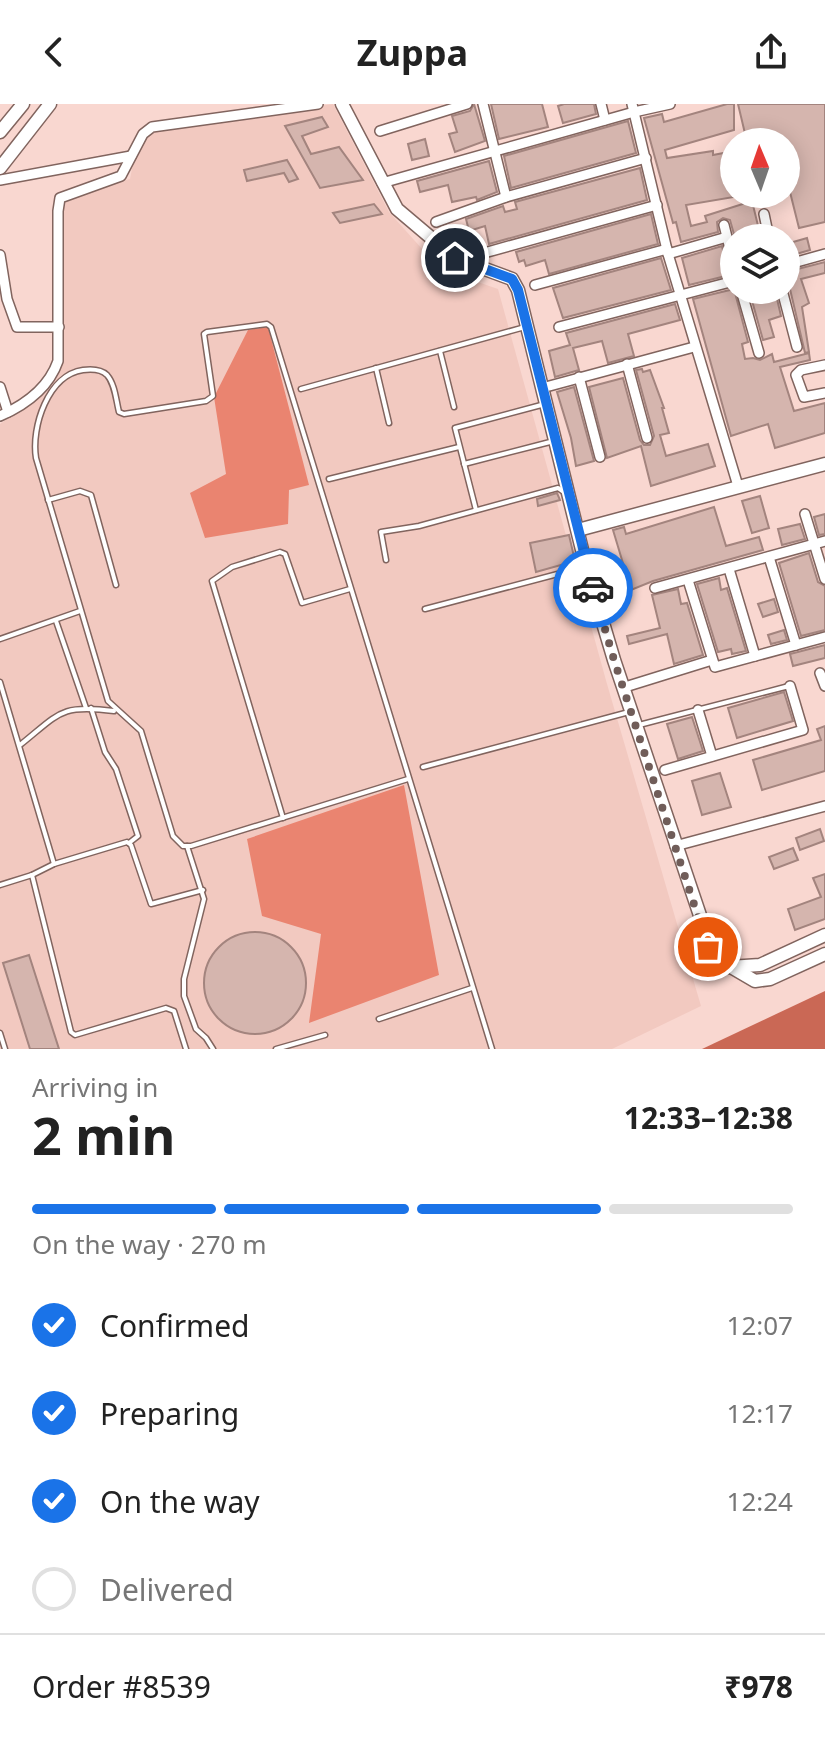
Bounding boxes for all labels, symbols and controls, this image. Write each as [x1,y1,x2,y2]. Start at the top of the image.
text: Zuppa [357,28,468,77]
icon: back [32,30,76,74]
icon: share [749,30,793,74]
north arrow [720,128,800,208]
map controls [720,128,800,304]
pin [421,224,489,292]
button: layers [720,224,800,304]
icon: home [433,236,477,280]
courier [553,548,633,628]
icon: car [571,566,615,610]
pin [674,913,742,981]
icon: bag [686,925,730,969]
text: Arriving in [32,1069,158,1105]
text: 12:33–12:38 [624,1097,793,1138]
text: 2 min [32,1099,175,1170]
text: On the way · 270 m [32,1226,266,1262]
icon: check [32,1303,76,1347]
text: Confirmed [100,1305,250,1346]
text: 12:07 [727,1307,793,1343]
icon: check [32,1391,76,1435]
text: Preparing [100,1393,239,1434]
text: 12:17 [727,1395,793,1431]
icon: check [32,1479,76,1523]
text: On the way [100,1481,260,1522]
text: 12:24 [727,1483,793,1519]
text: Delivered [100,1569,234,1610]
text: Order #8539 [32,1666,211,1707]
text: ₹978 [724,1666,793,1707]

